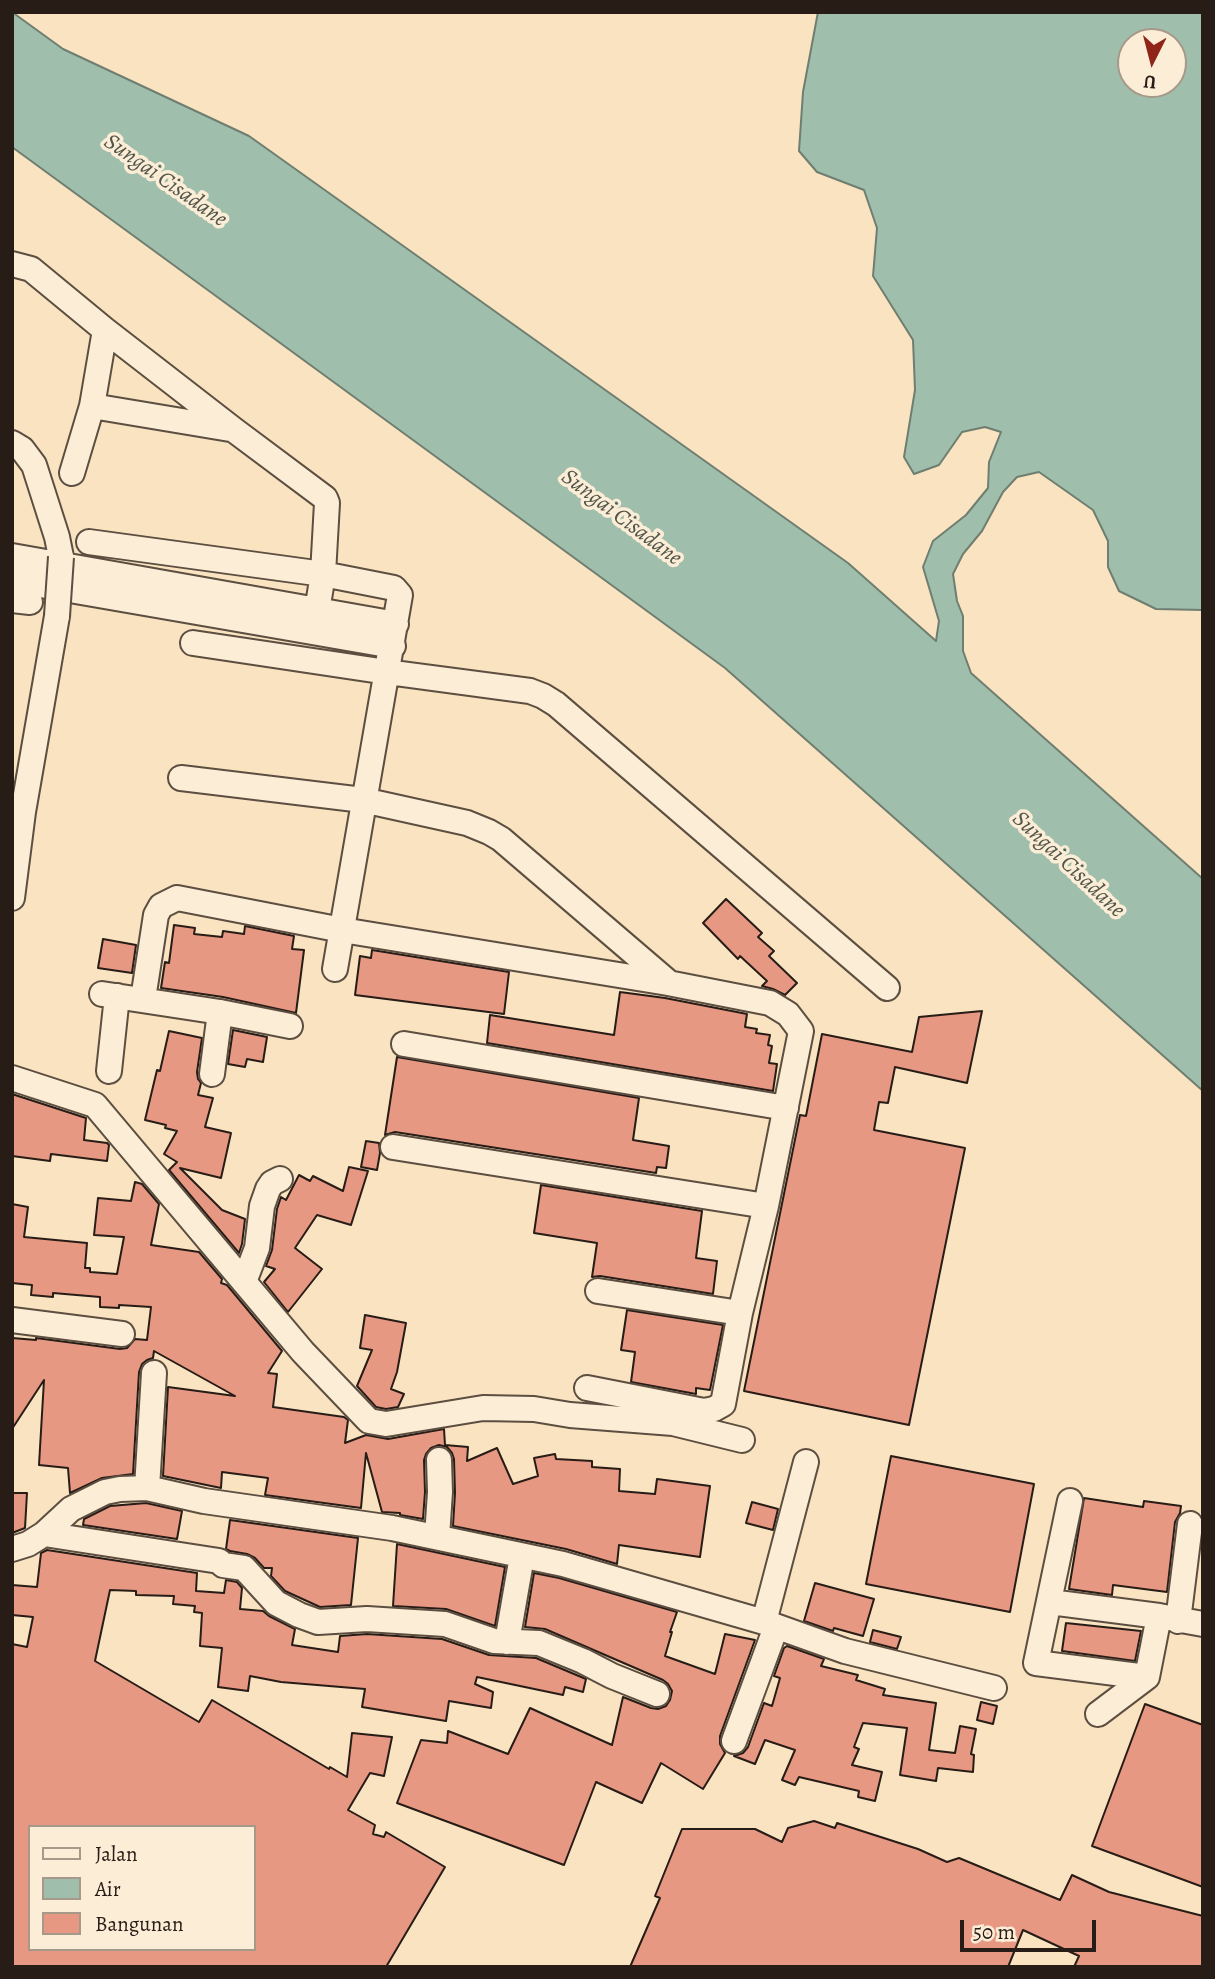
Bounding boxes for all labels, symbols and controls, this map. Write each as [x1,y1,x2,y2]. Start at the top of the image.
north arrow [1117,28,1187,98]
text: U [1142,68,1158,95]
water label: Sungai Cisadane [98,128,232,234]
water label: Sungai Cisadane [555,464,687,572]
water label: Sungai Cisadane [1006,806,1130,924]
legend [28,1825,256,1951]
text: Jalan [95,1840,137,1868]
text: Air [95,1875,121,1903]
scale bar [963,1906,1100,1950]
text: Bangunan [95,1910,184,1938]
text: 50 m [973,1918,1015,1946]

